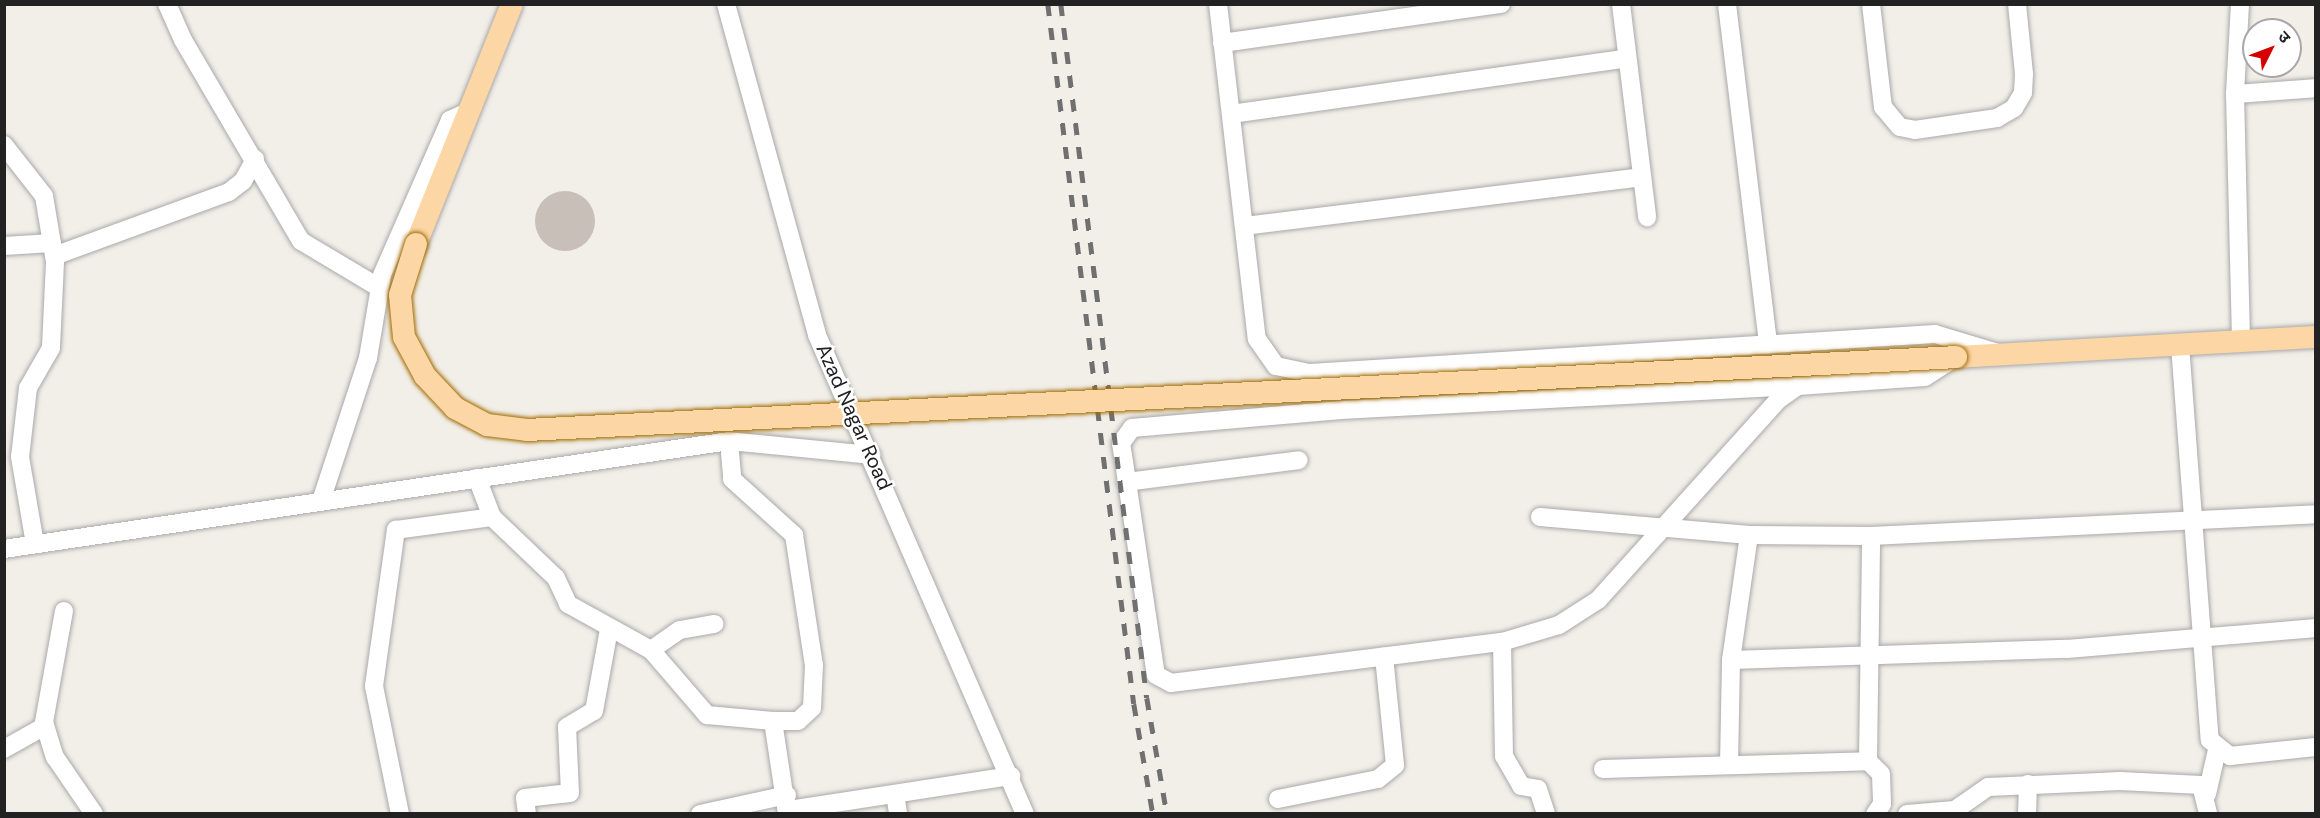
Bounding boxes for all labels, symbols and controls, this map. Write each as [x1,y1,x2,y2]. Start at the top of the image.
north arrow [2242,18,2302,78]
text: उ [2273,26,2295,47]
street label: Azad Nagar Road [811,340,897,494]

